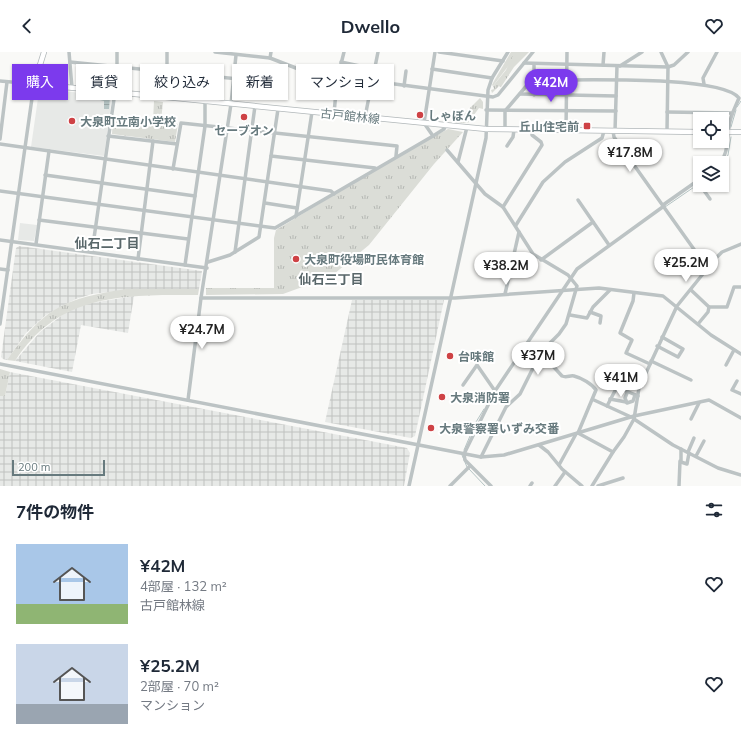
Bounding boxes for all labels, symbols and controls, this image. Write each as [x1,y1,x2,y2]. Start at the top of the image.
icon: back [16,15,38,37]
text: Dwello [341,15,400,38]
icon: heart [703,15,725,37]
chip: 購入 [12,64,68,100]
chip: 賃貸 [76,64,132,100]
chip: 絞り込み [140,64,224,100]
chip: 新着 [232,64,288,100]
chip: マンション [296,64,394,100]
pin: ¥42M [527,69,575,103]
text: ¥42M [534,74,568,90]
street label: 古戸館林線 [319,105,381,127]
place label: しゃぼん [428,108,476,123]
marker: しゃぼん [415,110,425,120]
marker: セーブオン [239,112,249,122]
map controls [693,112,729,192]
button: locate [693,112,729,148]
place label: 大泉町立南小学校 [80,114,176,129]
marker: 大泉町立南小学校 [67,116,77,126]
place label: 丘山住宅前 [519,119,579,134]
marker: 丘山住宅前 [582,121,592,131]
place label: セーブオン [214,123,274,138]
pin: ¥17.8M [597,139,663,173]
text: ¥17.8M [607,144,653,160]
button: layers [693,156,729,192]
district label: 仙石二丁目 [74,235,140,251]
pin: ¥25.2M [653,249,719,283]
place label: 大泉町役場町民体育館 [304,252,424,267]
pin: ¥38.2M [473,252,539,286]
marker: 大泉町役場町民体育館 [291,254,301,264]
text: ¥25.2M [663,254,709,270]
text: ¥38.2M [483,257,529,273]
district label: 仙石三丁目 [298,271,364,287]
pin: ¥24.7M [169,316,235,350]
text: ¥24.7M [179,321,225,337]
pin: ¥37M [514,342,562,376]
text: ¥37M [521,347,555,363]
place label: 台味館 [458,349,494,364]
marker: 台味館 [445,351,455,361]
pin: ¥41M [597,364,645,398]
text: ¥41M [604,369,638,385]
place label: 大泉消防署 [450,390,510,405]
marker: 大泉消防署 [437,392,447,402]
place label: 大泉警察署いずみ交番 [439,421,560,436]
marker: 大泉警察署いずみ交番 [426,423,436,433]
scale bar [12,458,105,477]
text: 200 m [18,460,50,474]
icon: filters [703,499,725,521]
text: 7件の物件 [16,501,94,522]
text: ¥42M [140,555,185,576]
icon: home [48,560,96,608]
icon: heart [703,573,725,595]
text: 4部屋 · 132 m² [140,578,227,594]
text: 古戸館林線 [140,597,205,613]
text: ¥25.2M [140,655,200,676]
icon: home [48,660,96,708]
icon: heart [703,673,725,695]
text: 2部屋 · 70 m² [140,678,219,694]
text: マンション [140,697,205,713]

